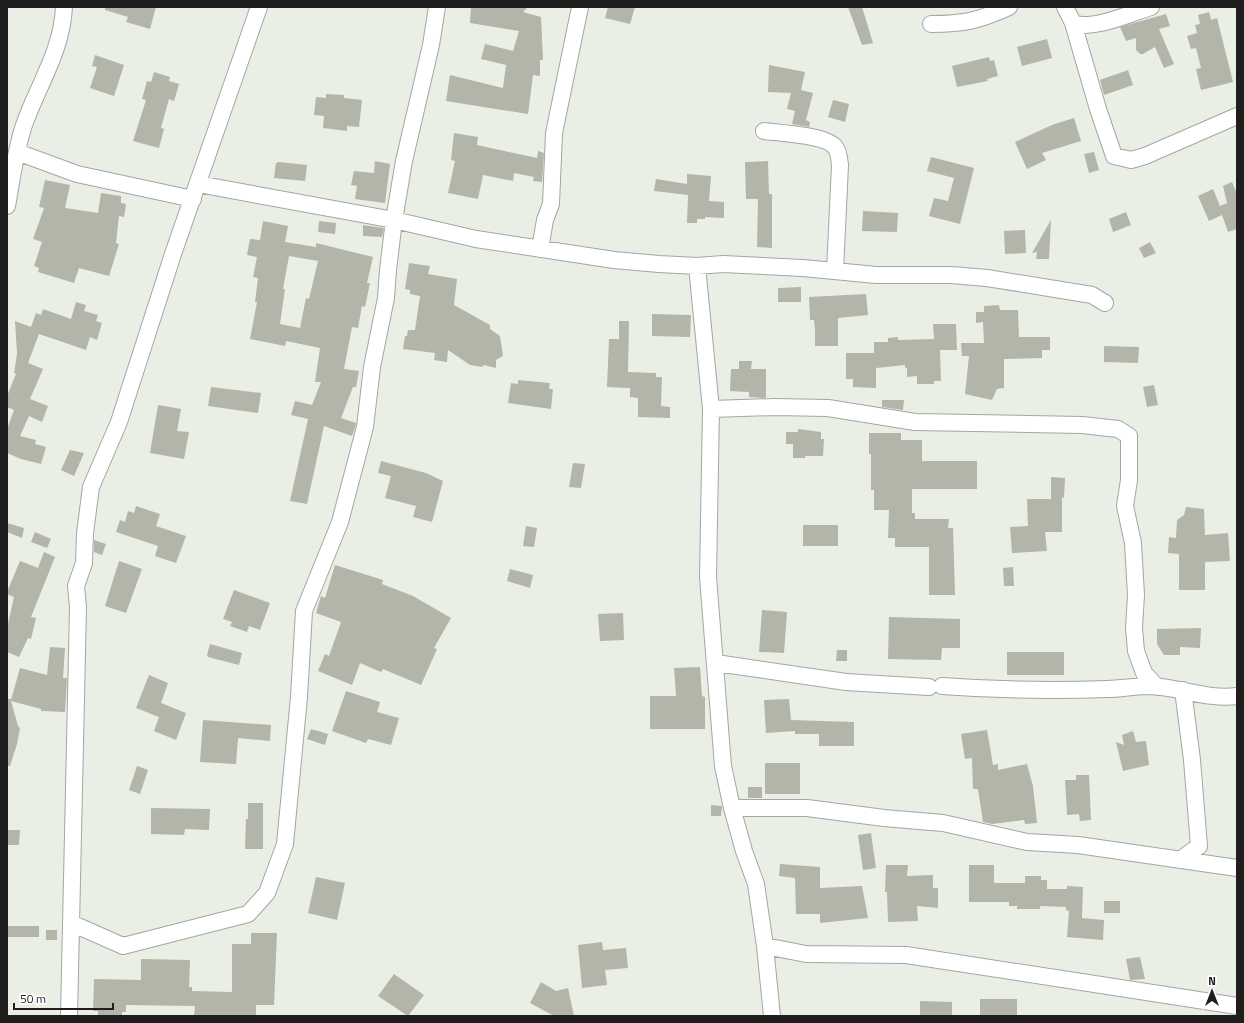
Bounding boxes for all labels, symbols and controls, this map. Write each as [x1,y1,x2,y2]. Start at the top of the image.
north arrow [1192,971,1232,1011]
text: N [1208,973,1216,989]
scale bar [14,985,113,1011]
text: 50 m [20,989,46,1008]

